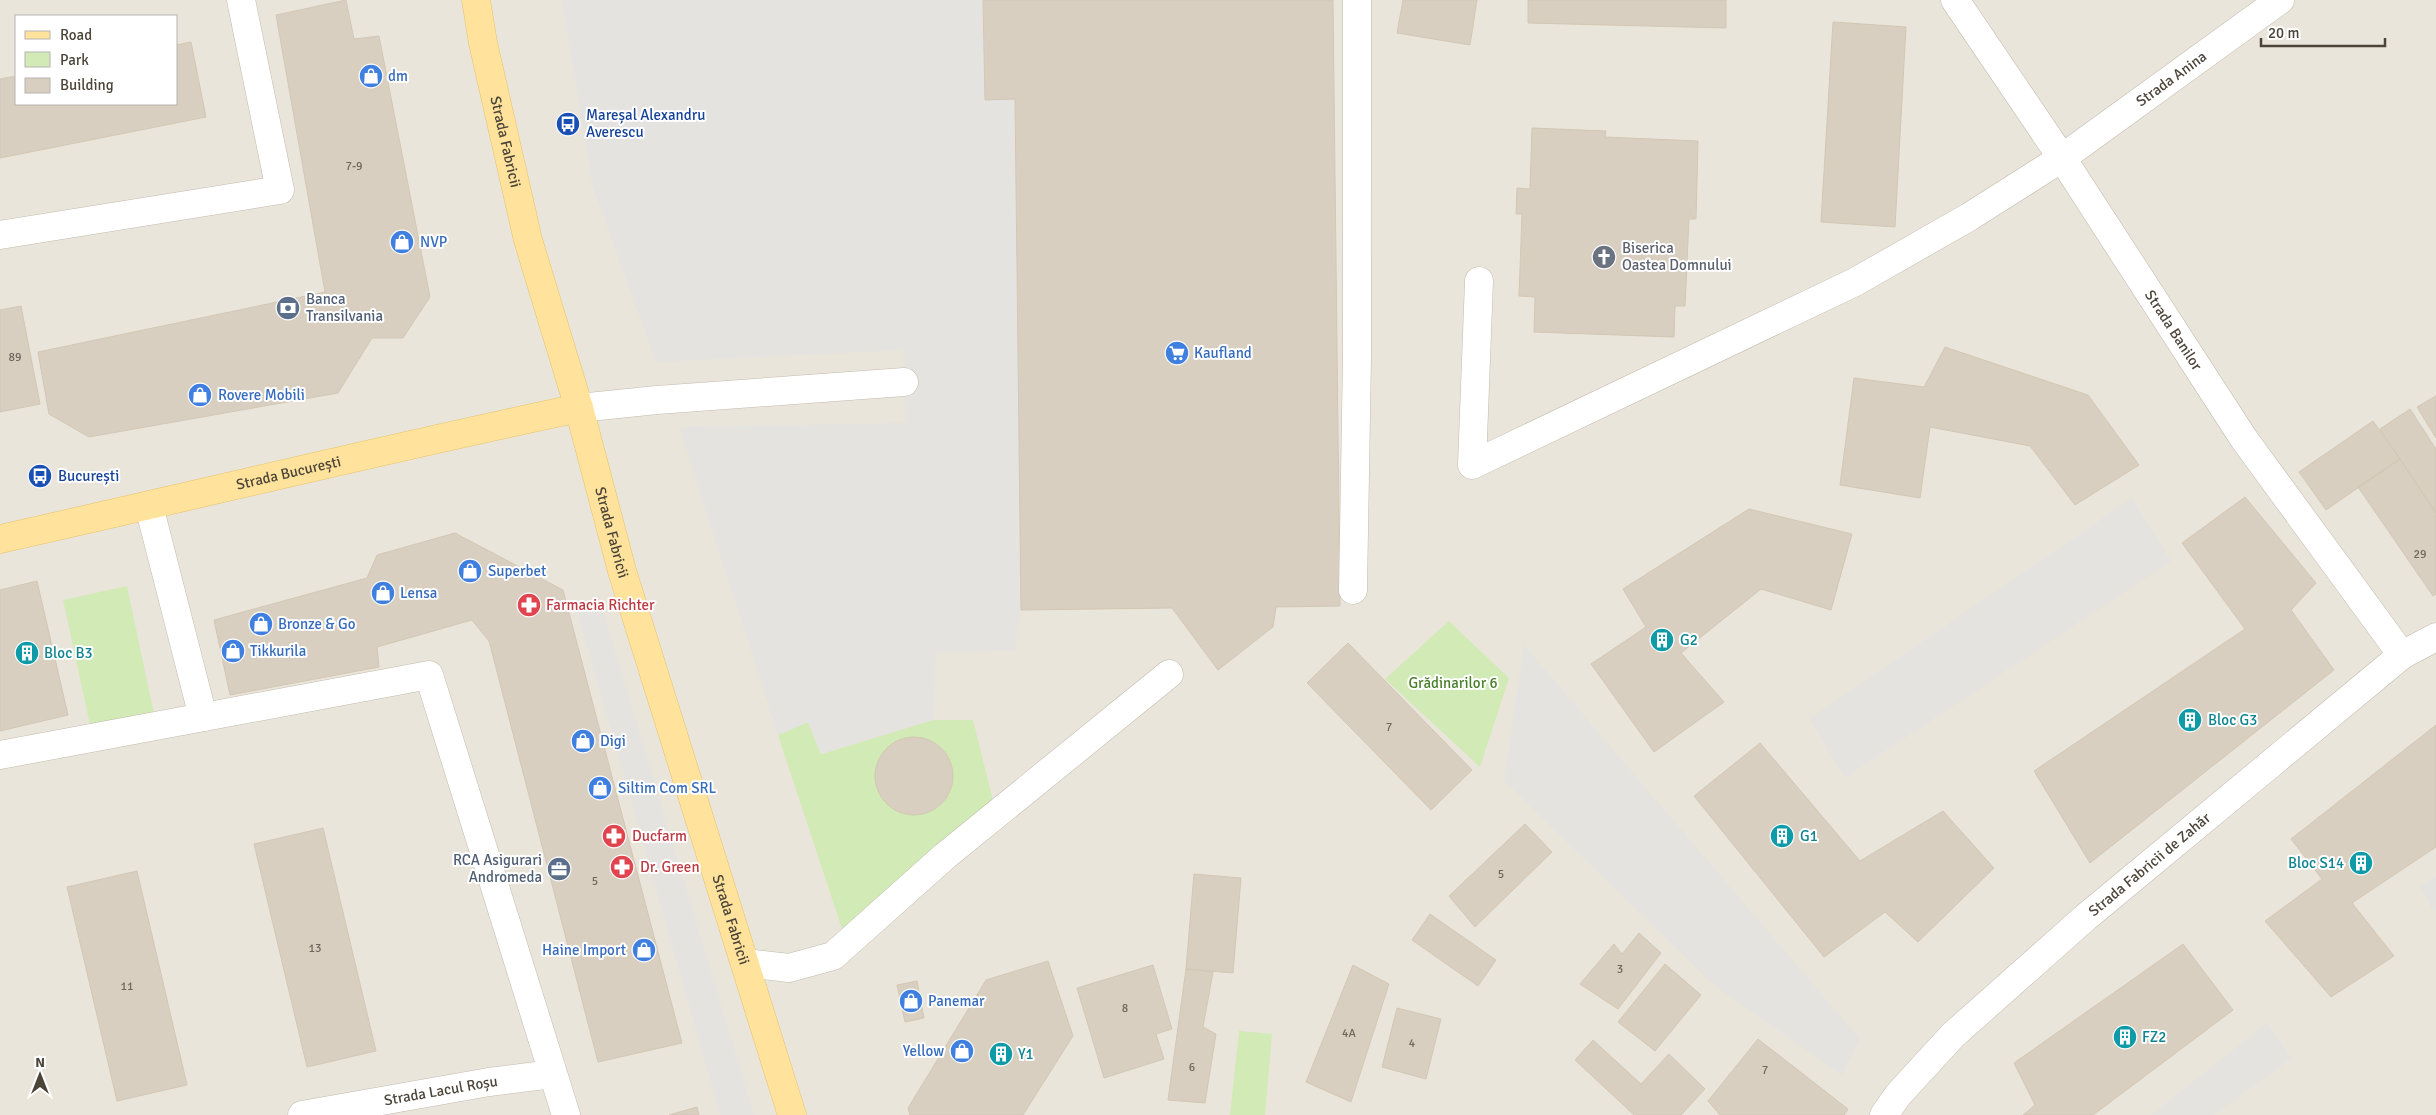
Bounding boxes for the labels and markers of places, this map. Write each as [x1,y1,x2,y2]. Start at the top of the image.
shop icon: dm [358,63,384,89]
place label: dm [388,67,408,85]
place label: Mareșal Alexandru Averescu [586,106,705,141]
bus stop icon: Mareșal Alexandru Averescu [555,111,581,137]
shop icon: NVP [389,229,415,255]
place label: NVP [420,233,447,251]
place label: Biserica Oastea Domnului [1622,239,1732,274]
church icon: Biserica Oastea Domnului [1591,244,1617,270]
place label: Banca Transilvania [306,290,383,325]
bank icon: Banca Transilvania [275,295,301,321]
supermarket icon: Kaufland [1164,340,1190,366]
place label: Kaufland [1194,344,1252,362]
shop icon: Rovere Mobili [187,382,213,408]
place label: Rovere Mobili [218,386,305,404]
bus stop icon: București [27,463,53,489]
place label: București [58,467,119,485]
shop icon: Superbet [457,558,483,584]
place label: Superbet [488,562,546,580]
shop icon: Lensa [370,580,396,606]
place label: Lensa [400,584,437,602]
pharmacy icon: Farmacia Richter [516,592,542,618]
place label: Farmacia Richter [546,596,655,614]
shop icon: Bronze & Go [248,611,274,637]
place label: Bronze & Go [278,615,356,633]
building icon: G2 [1649,627,1675,653]
place label: G2 [1680,631,1698,649]
shop icon: Tikkurila [220,638,246,664]
building icon: Bloc B3 [14,640,40,666]
place label: Tikkurila [250,642,306,660]
place label: Bloc B3 [44,644,93,662]
building icon: Bloc G3 [2177,707,2203,733]
place label: Bloc G3 [2208,711,2257,729]
shop icon: Digi [570,728,596,754]
place label: Digi [600,732,626,750]
shop icon: Siltim Com SRL [587,775,613,801]
place label: Siltim Com SRL [618,779,717,797]
pharmacy icon: Ducfarm [601,823,627,849]
building icon: G1 [1769,823,1795,849]
place label: Ducfarm [632,827,687,845]
place label: G1 [1800,827,1818,845]
building icon: Bloc S14 [2348,850,2374,876]
place label: RCA Asigurari Andromeda [453,851,542,886]
pharmacy icon: Dr. Green [609,854,635,880]
place label: Bloc S14 [2288,854,2344,872]
office icon: RCA Asigurari Andromeda [546,856,572,882]
place label: Dr. Green [640,858,700,876]
shop icon: Haine Import [631,937,657,963]
place label: Haine Import [542,941,626,959]
shop icon: Panemar [898,988,924,1014]
place label: Panemar [928,992,985,1010]
building icon: FZ2 [2112,1024,2138,1050]
place label: FZ2 [2142,1028,2166,1046]
shop icon: Yellow [949,1038,975,1064]
building icon: Y1 [988,1041,1014,1067]
place label: Yellow [903,1042,944,1060]
place label: Y1 [1018,1045,1034,1063]

